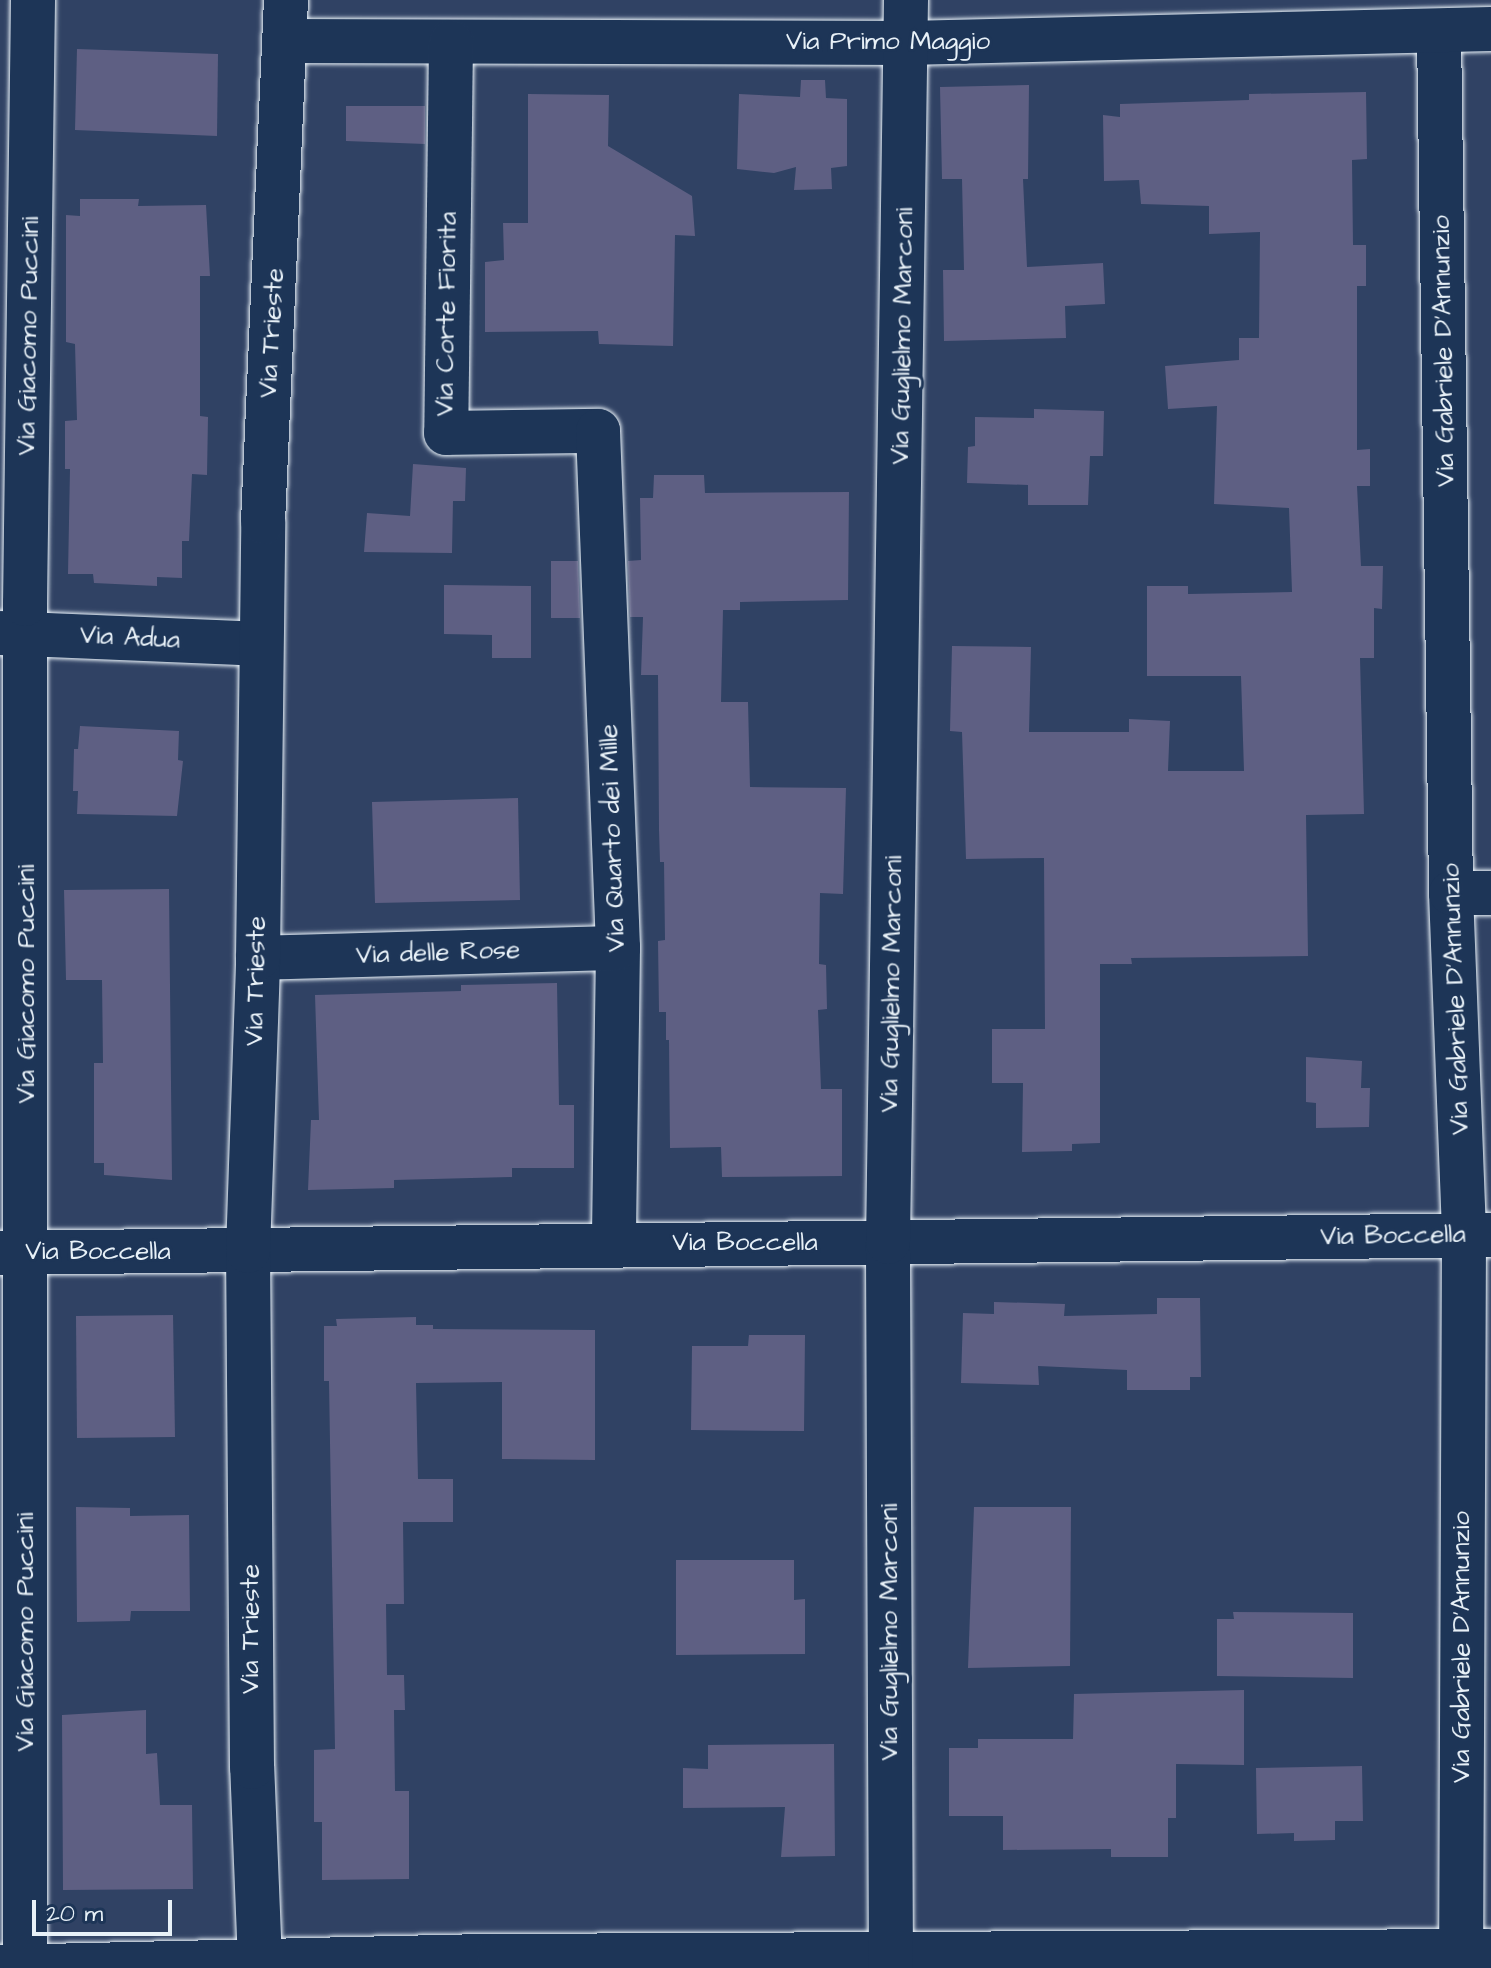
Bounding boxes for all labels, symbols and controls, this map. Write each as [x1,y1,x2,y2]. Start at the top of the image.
street label: Via Primo Maggio [786,26,990,58]
street label: Via Guglielmo Marconi [885,207,921,465]
street label: Via Corte Fiorita [430,211,464,417]
street label: Via Gabriele D'Annunzio [1426,215,1462,487]
street label: Via Giacomo Puccini [11,216,47,456]
street label: Via Trieste [253,267,291,399]
street label: Via Adua [79,620,181,656]
street label: Via Quarto dei Mille [593,723,633,953]
street label: Via Guglielmo Marconi [874,855,910,1113]
street label: Via Gabriele D'Annunzio [1436,863,1476,1135]
street label: Via Giacomo Puccini [11,865,43,1103]
street label: Via Trieste [239,916,273,1046]
street label: Via delle Rose [355,935,521,971]
street label: Via Boccella [1320,1219,1466,1253]
street label: Via Boccella [672,1227,818,1259]
street label: Via Boccella [25,1236,171,1268]
street label: Via Guglielmo Marconi [874,1503,906,1761]
street label: Via Gabriele D'Annunzio [1446,1511,1478,1783]
street label: Via Giacomo Puccini [10,1513,42,1751]
street label: Via Trieste [235,1564,267,1694]
scale bar [36,1884,176,1934]
text: 20 m [46,1897,103,1931]

